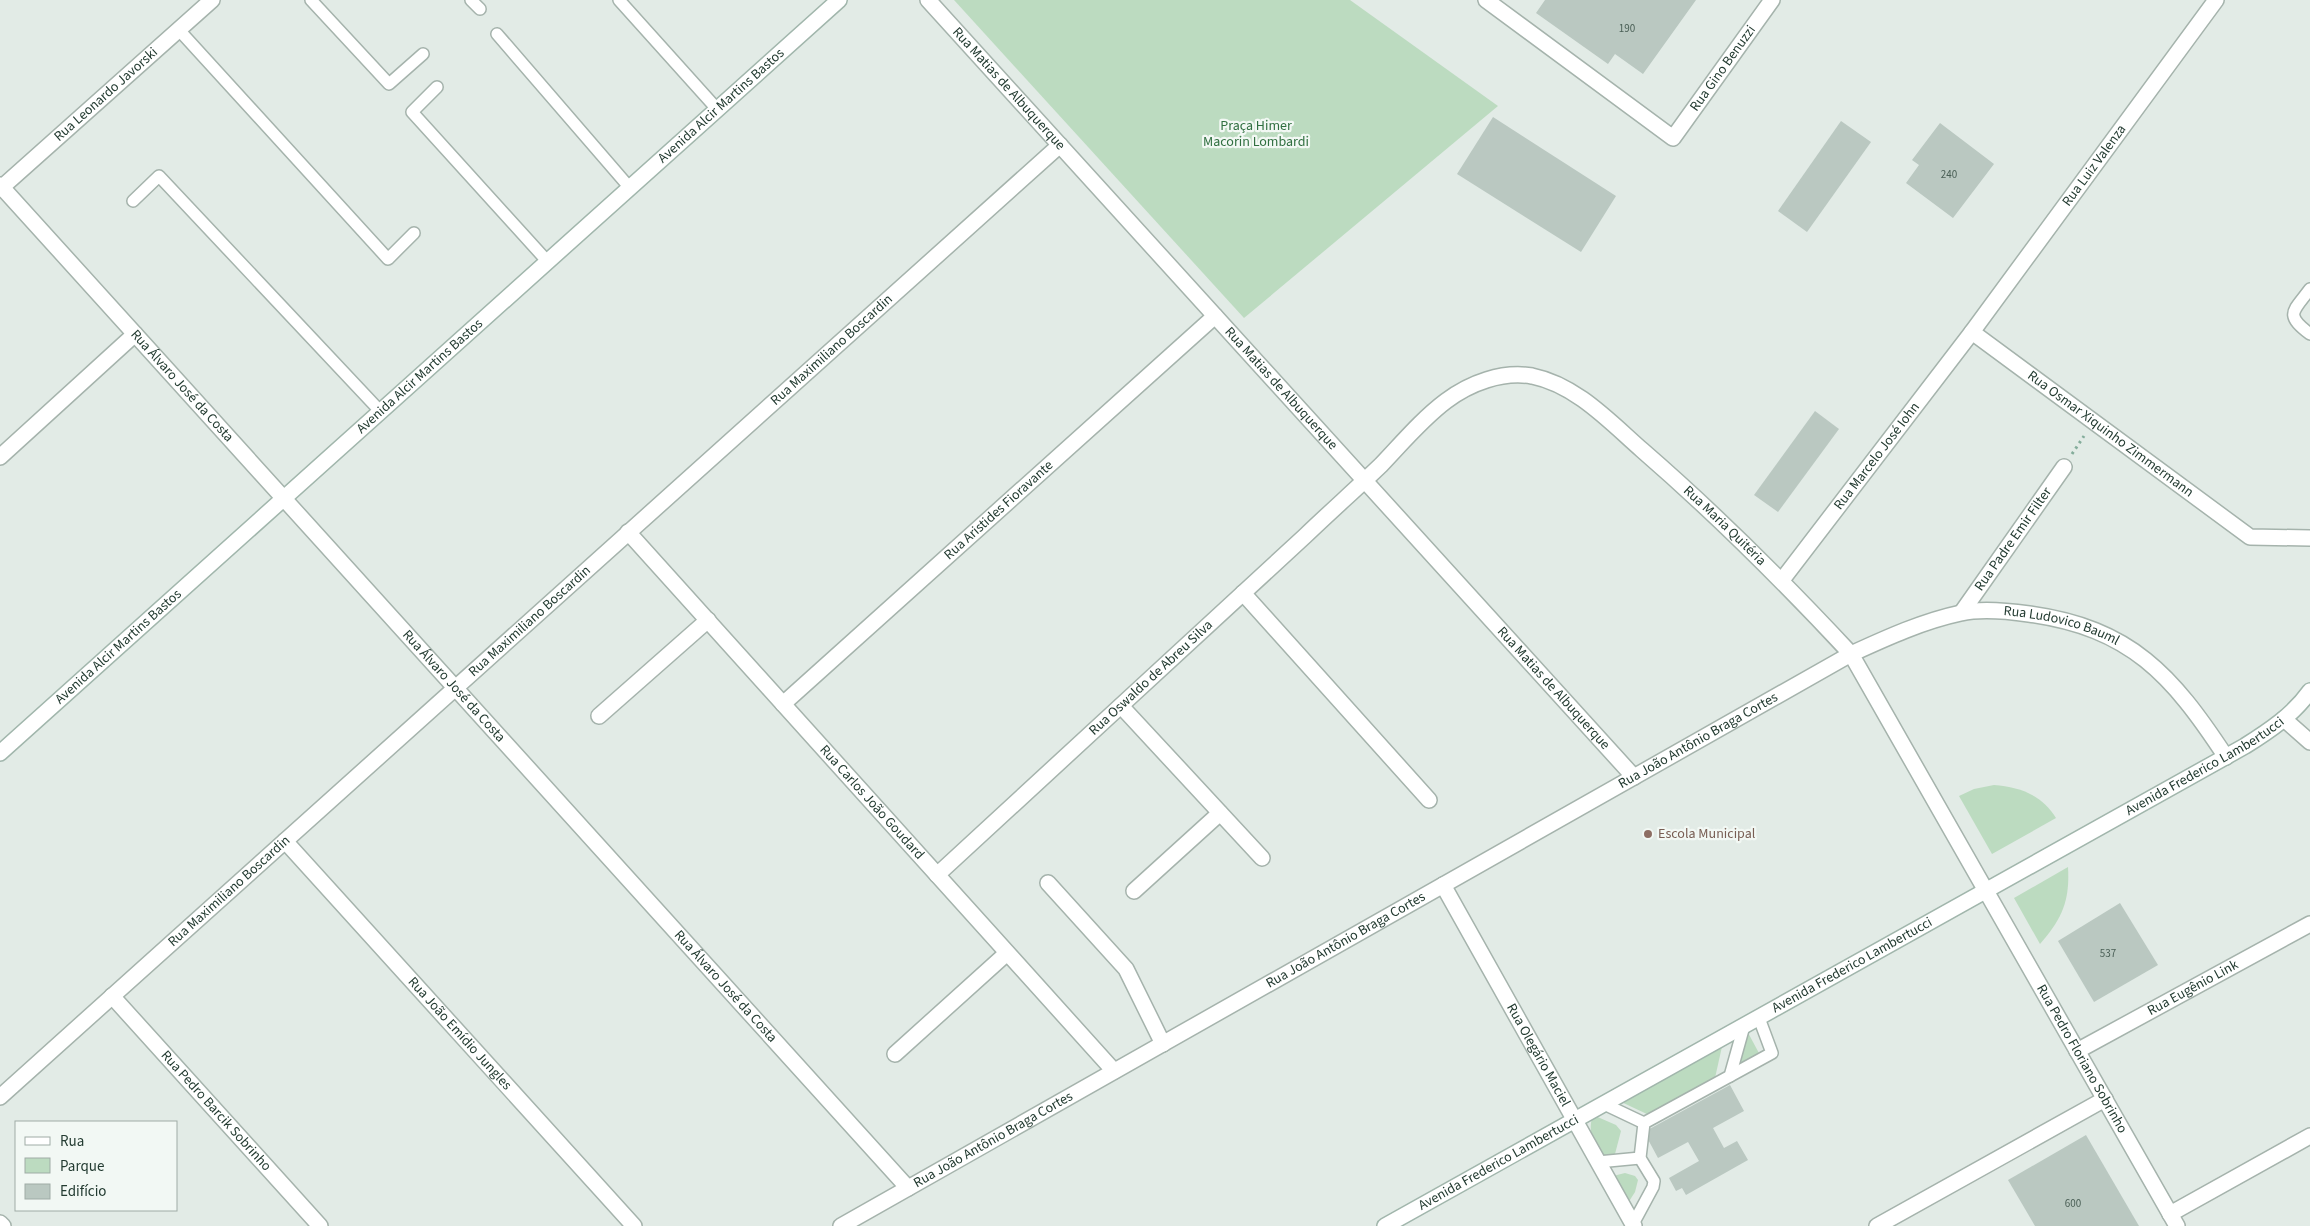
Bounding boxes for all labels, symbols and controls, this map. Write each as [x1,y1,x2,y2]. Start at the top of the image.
house number: 190 [1619,21,1635,36]
street label: Rua Gino Benuzzi [1685,21,1761,116]
street label: Rua Matias de Albuquerque [947,23,1070,155]
street label: Rua Leonardo Javorski [50,43,162,146]
street label: Avenida Alcir Martins Bastos [653,43,789,168]
park label: Praça Himer Macorin Lombardi [1203,116,1309,152]
street label: Rua Luiz Valenza [2058,121,2131,210]
house number: 240 [1941,167,1957,182]
street label: Rua Maximiliano Boscardin [766,290,897,410]
street label: Avenida Alcir Martins Bastos [352,314,488,438]
street label: Rua Matias de Albuquerque [1220,323,1342,455]
street label: Rua Álvaro José da Costa [126,325,238,446]
street label: Rua Osmar Xiquinho Zimmermann [2023,366,2198,502]
street label: Rua Marcelo José Iohn [1829,398,1925,514]
street label: Rua Aristides Fioravante [940,456,1058,565]
street label: Rua Maria Quitéria [1679,481,1771,570]
street label: Rua Padre Emir Filter [1970,483,2057,595]
street label: Rua Maximiliano Boscardin [464,561,595,682]
street label: Avenida Alcir Martins Bastos [51,585,186,709]
street label: Rua Ludovico Bauml [2003,601,2124,651]
street label: Rua Oswaldo de Abreu Silva [1085,616,1217,740]
street label: Rua Matias de Albuquerque [1492,622,1615,754]
street label: Rua Álvaro José da Costa [397,626,510,747]
street label: Rua João Antônio Braga Cortes [1615,687,1782,794]
street label: Avenida Frederico Lambertucci [2122,712,2289,821]
street label: Rua Carlos João Goudard [815,741,929,864]
place label: Escola Municipal [1658,824,1756,844]
marker: Escola Municipal [1642,828,1654,840]
street label: Rua Maximiliano Boscardin [164,831,295,952]
street label: Rua João Antônio Braga Cortes [1262,887,1429,993]
street label: Avenida Frederico Lambertucci [1768,912,1936,1018]
street label: Rua Álvaro José da Costa [669,926,782,1047]
house number: 537 [2100,946,2116,961]
street label: Rua Eugênio Link [2144,955,2242,1021]
street label: Rua João Emídio Jungles [403,973,516,1095]
street label: Rua Pedro Floriano Sobrinho [2031,981,2132,1137]
street label: Rua Olegário Maciel [1501,1000,1575,1111]
street label: Rua Pedro Barcik Sobrinho [156,1046,276,1176]
street label: Rua João Antônio Braga Cortes [910,1087,1077,1193]
street label: Avenida Frederico Lambertucci [1415,1110,1582,1215]
legend [15,1121,178,1211]
text: Rua [60,1131,84,1152]
text: Parque [60,1156,104,1177]
text: Edifício [60,1181,107,1202]
house number: 600 [2065,1196,2081,1211]

